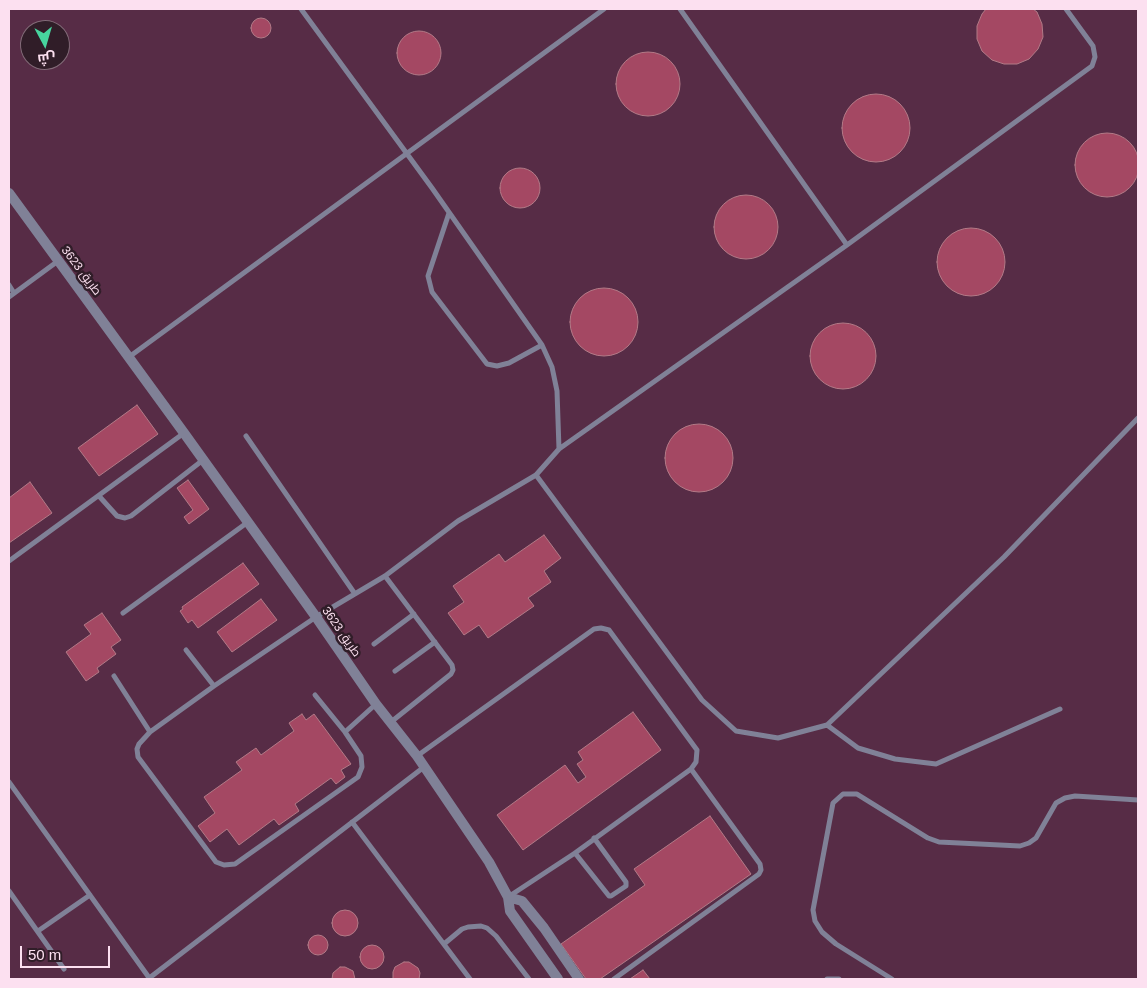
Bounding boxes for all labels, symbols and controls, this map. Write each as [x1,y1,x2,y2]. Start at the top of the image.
north arrow [20,20,70,70]
text: ش [37,50,56,68]
street label: طريق 3623 [58,244,104,298]
street label: طريق 3623 [319,604,363,660]
scale bar [22,936,112,968]
text: 50 m [28,946,61,963]

